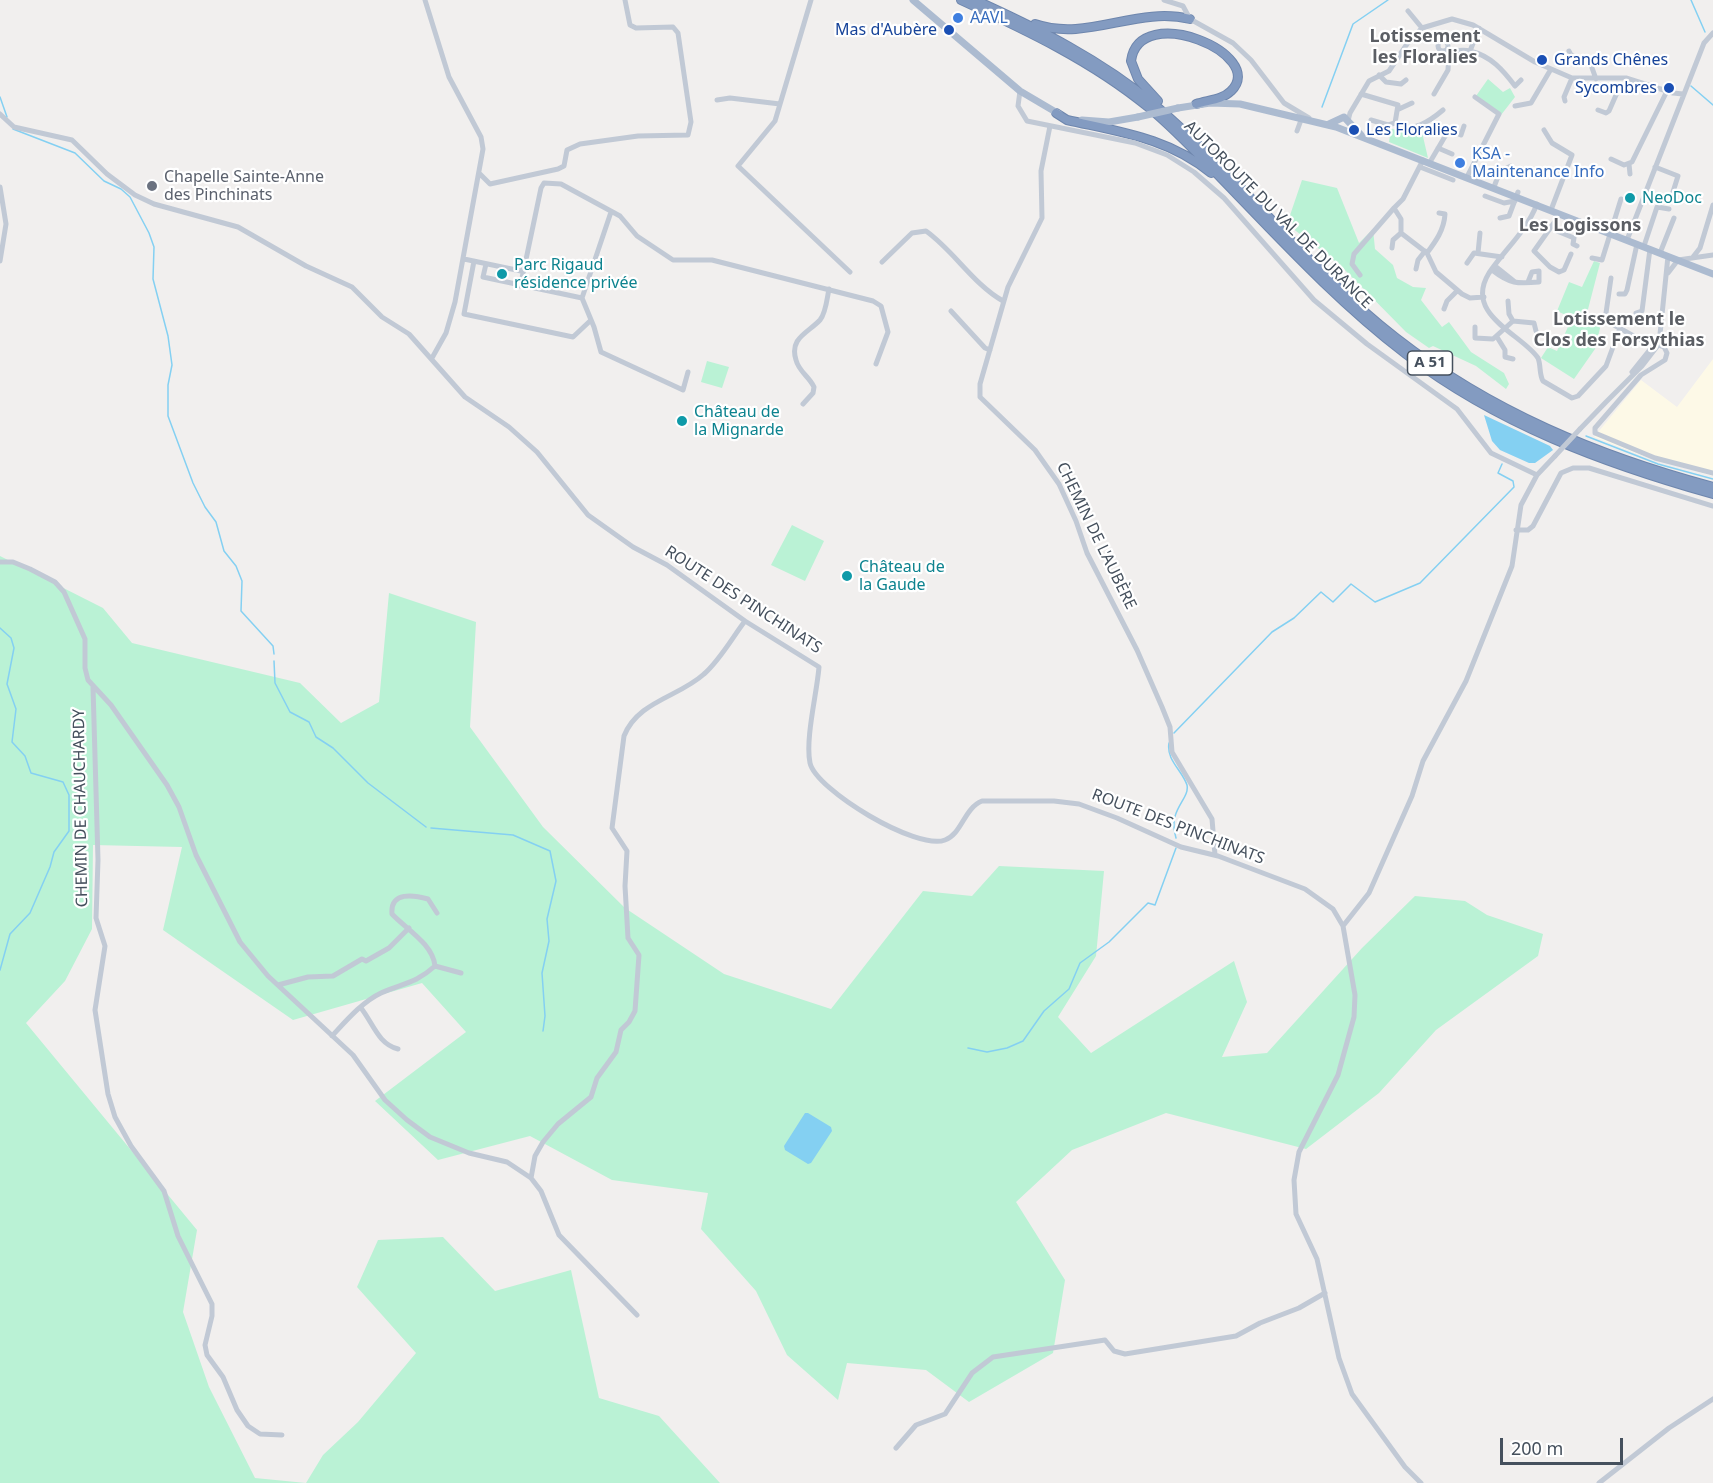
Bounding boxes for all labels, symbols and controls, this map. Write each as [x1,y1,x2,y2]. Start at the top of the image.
place label: AAVL [970,8,1008,28]
marker: AAVL [951,11,965,25]
place label: Mas d'Aubère [835,20,937,40]
marker: Mas d'Aubère [942,23,956,37]
district label: Lotissement les Floralies [1369,26,1481,68]
place label: Grands Chênes [1554,50,1668,70]
marker: Grands Chênes [1535,53,1549,67]
place label: Sycombres [1575,78,1657,98]
marker: Sycombres [1662,81,1676,95]
street label: AUTOROUTE DU VAL DE DURANCE [1180,117,1376,313]
place label: Les Floralies [1366,120,1458,140]
marker: Les Floralies [1347,123,1361,137]
place label: KSA - Maintenance Info [1472,144,1604,182]
marker: KSA - Maintenance Info [1453,156,1467,170]
place label: Chapelle Sainte-Anne des Pinchinats [164,167,324,205]
marker: Chapelle Sainte-Anne des Pinchinats [145,179,159,193]
place label: NeoDoc [1642,188,1702,208]
marker: NeoDoc [1623,191,1637,205]
district label: Les Logissons [1519,215,1641,237]
place label: Parc Rigaud résidence privée [514,255,637,293]
marker: Parc Rigaud résidence privée [495,267,509,281]
district label: Lotissement le Clos des Forsythias [1534,309,1704,352]
road number: A 51 [1408,351,1452,375]
place label: Château de la Mignarde [694,402,784,440]
marker: Château de la Mignarde [675,414,689,428]
street label: CHEMIN DE L'AUBÈRE [1052,459,1140,613]
street label: ROUTE DES PINCHINATS [661,542,825,658]
place label: Château de la Gaude [859,557,945,595]
marker: Château de la Gaude [840,569,854,583]
street label: CHEMIN DE CHAUCHARDY [70,709,92,907]
street label: ROUTE DES PINCHINATS [1089,785,1267,869]
scale bar [1503,1426,1626,1464]
text: 200 m [1511,1436,1563,1460]

